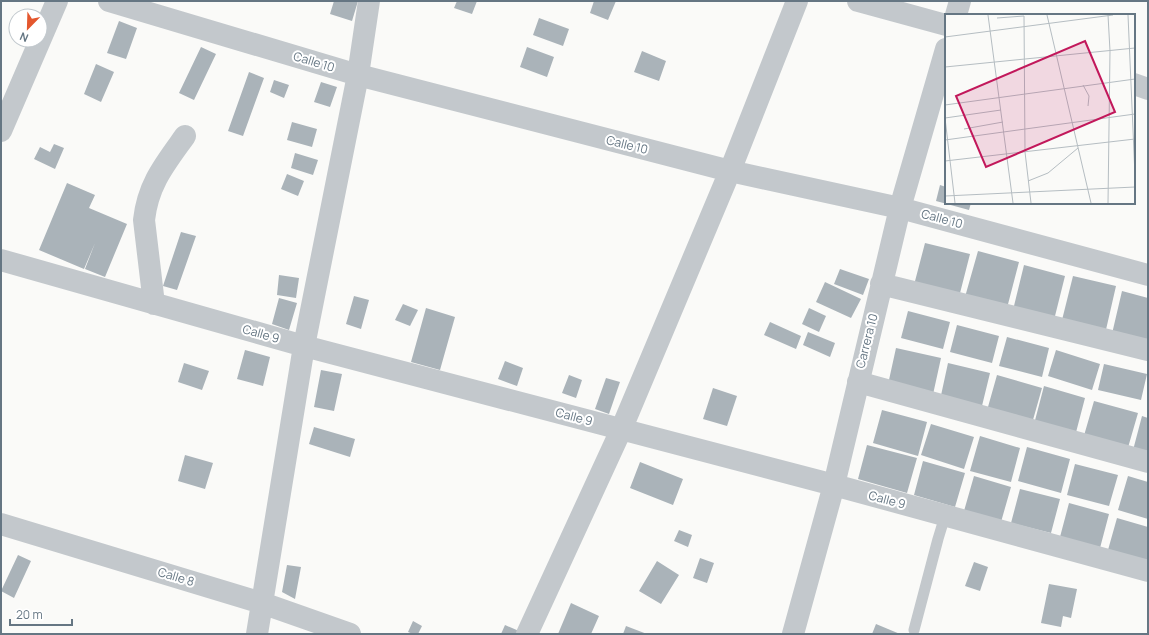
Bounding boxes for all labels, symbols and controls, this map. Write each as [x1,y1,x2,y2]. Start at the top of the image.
north arrow [8,8,48,48]
inset map [945,14,1135,204]
text: N [17,29,30,46]
street label: Calle 10 [291,47,337,76]
street label: Calle 10 [605,131,650,158]
street label: Calle 10 [920,205,965,232]
street label: Carrera 10 [851,312,882,370]
street label: Calle 9 [241,320,282,347]
street label: Calle 9 [554,403,595,430]
street label: Calle 9 [867,486,908,513]
street label: Calle 8 [156,563,196,590]
scale bar [10,601,72,627]
text: 20 m [16,606,43,623]

